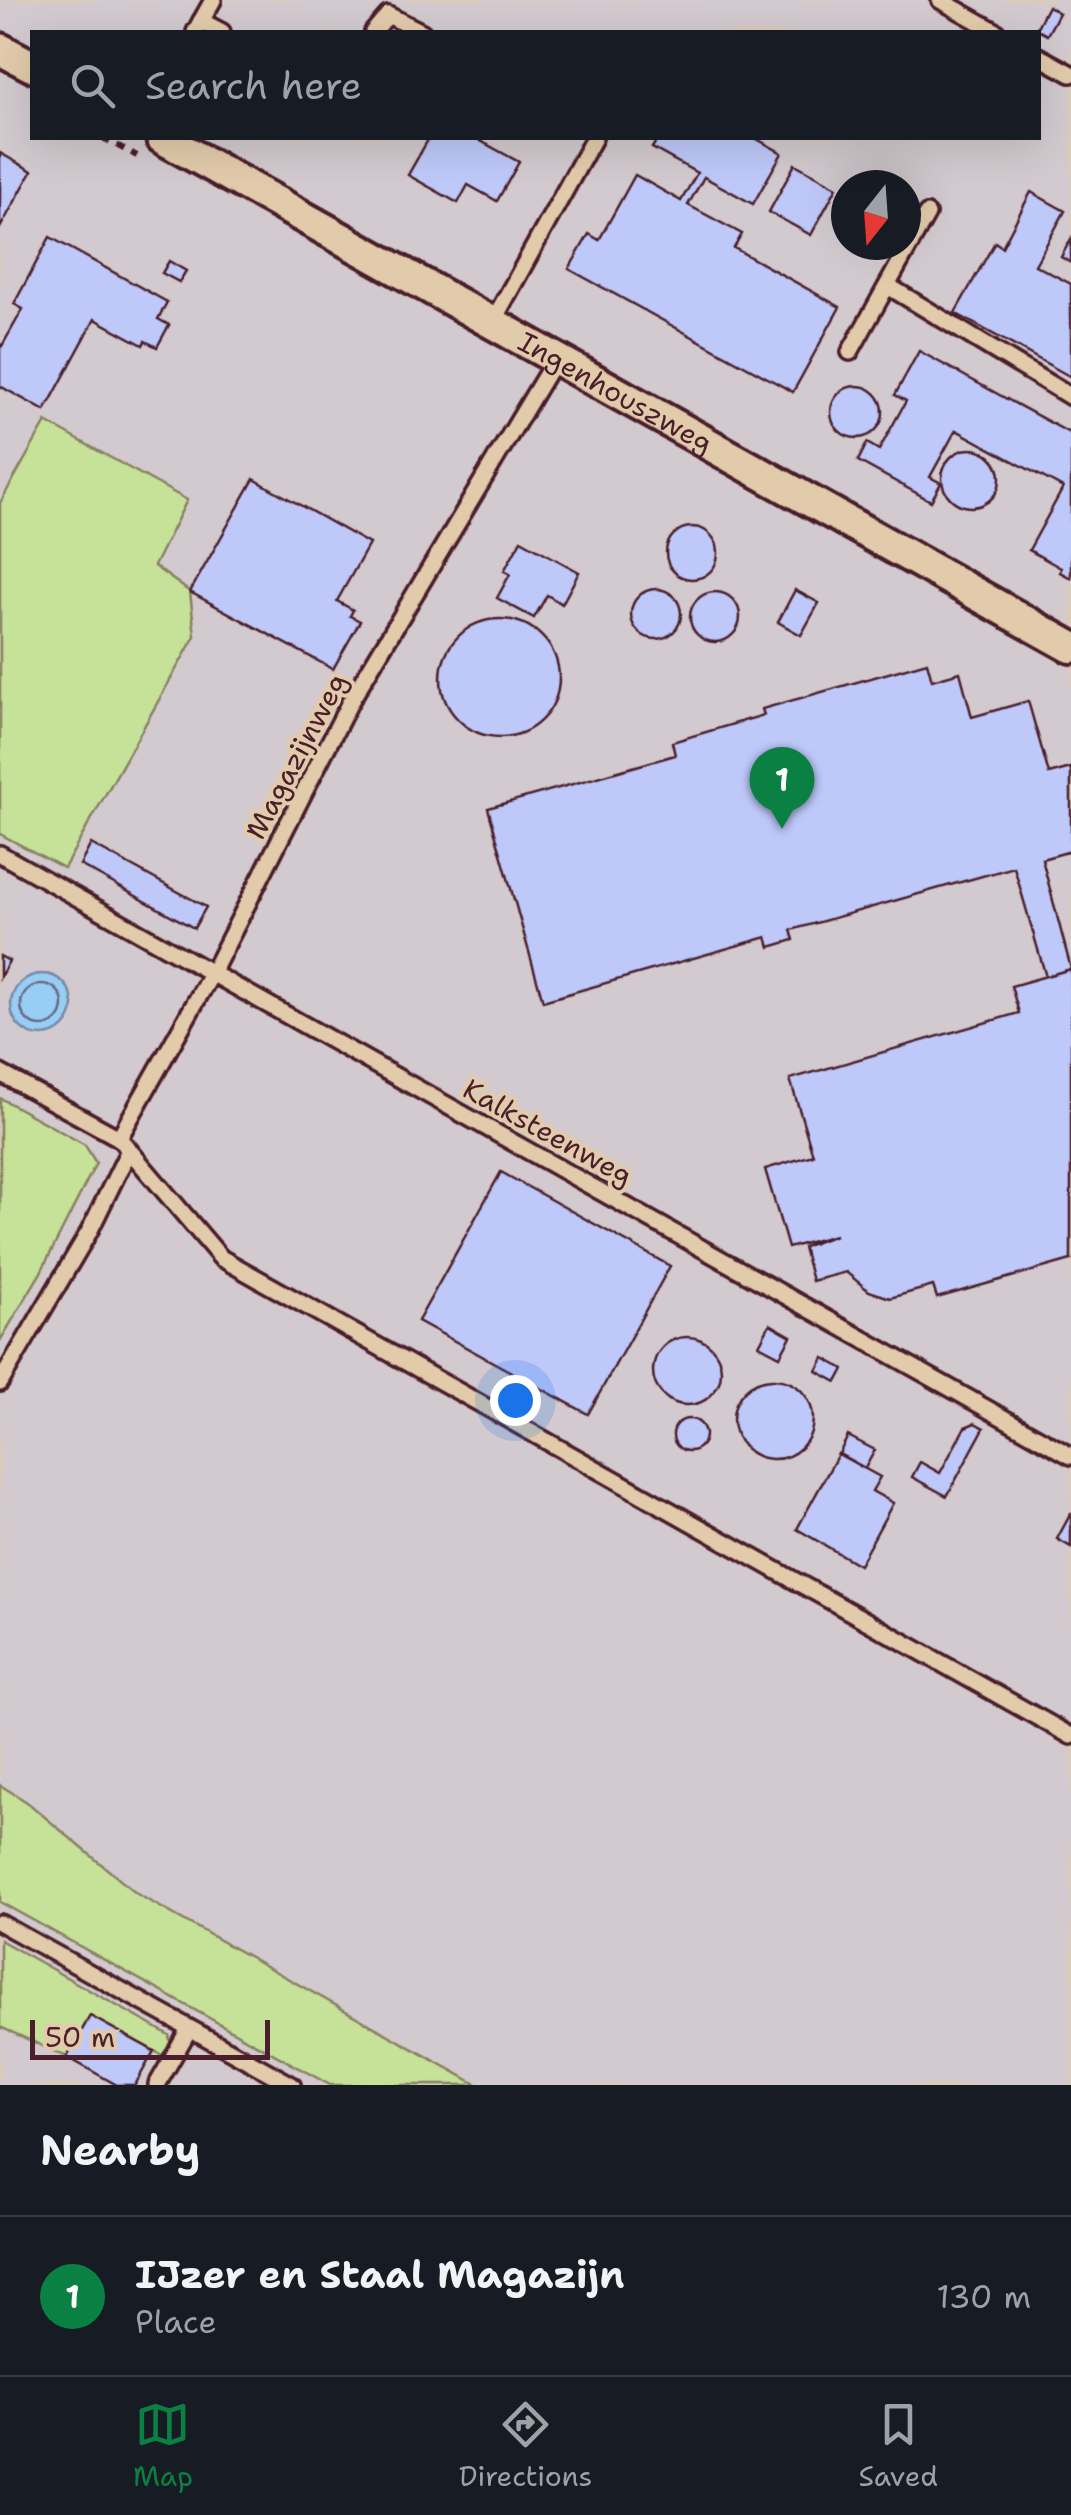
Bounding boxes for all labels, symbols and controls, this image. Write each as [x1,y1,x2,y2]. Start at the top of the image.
search box [30,30,1041,140]
icon: search [65,58,120,113]
text: Search here [145,60,362,111]
north arrow [831,170,921,260]
street label: Ingenhouszweg [512,322,720,462]
street label: Magazijnweg [236,666,356,846]
pin: 1 [750,746,814,829]
street label: Kalksteenweg [456,1070,640,1194]
your location [490,1375,541,1426]
scale bar [30,2015,270,2060]
text: 50 m [45,2018,115,2056]
text: Nearby [40,2122,200,2178]
text: IJzer en Staal Magazijn [135,2249,624,2300]
text: 1 [65,2275,80,2318]
text: 130 m [936,2275,1031,2318]
text: Place [135,2300,217,2343]
tab: Map [133,2397,193,2495]
tab: Directions [459,2397,592,2495]
tab: Saved [858,2397,938,2495]

